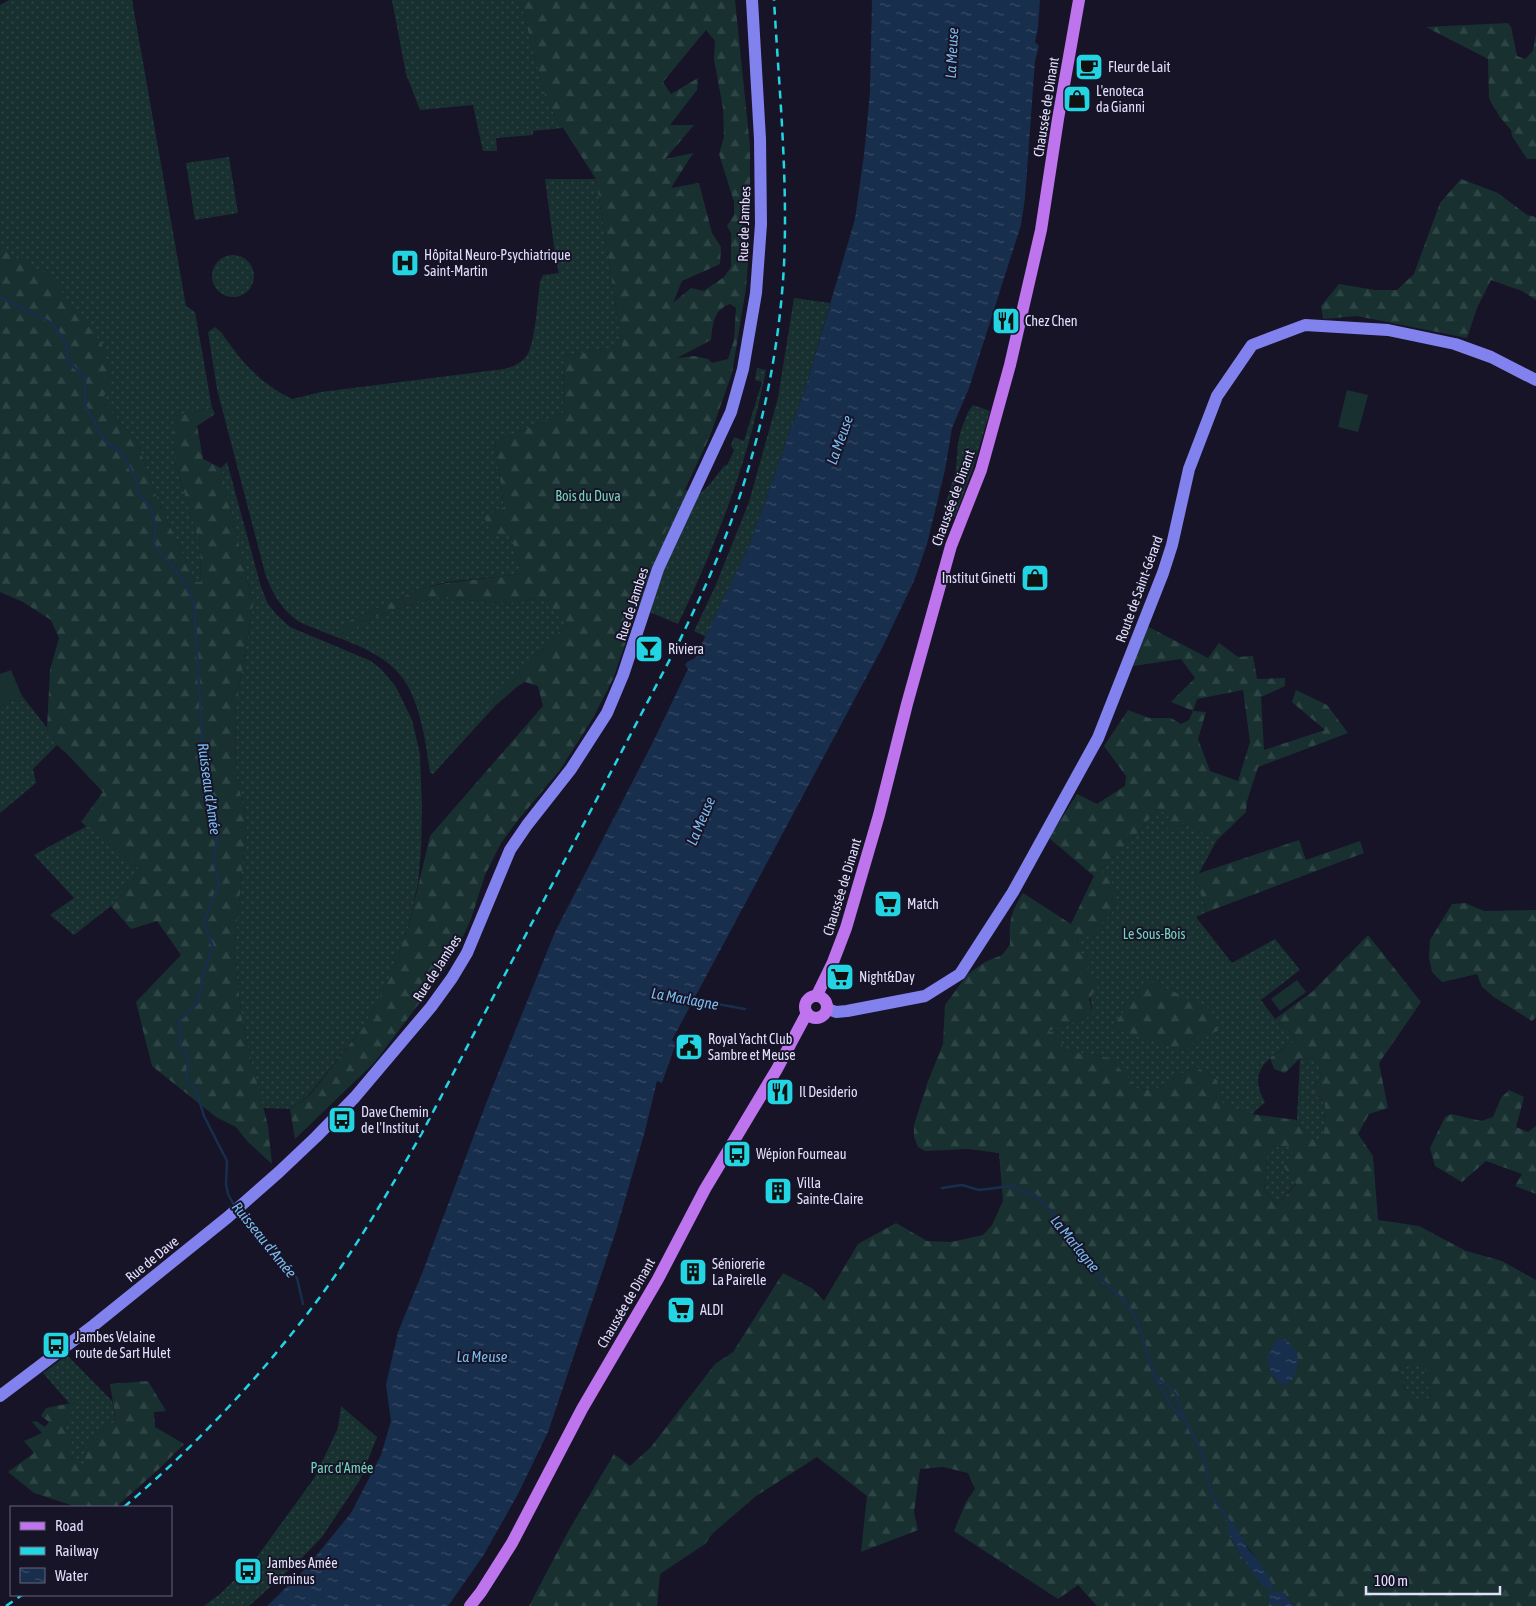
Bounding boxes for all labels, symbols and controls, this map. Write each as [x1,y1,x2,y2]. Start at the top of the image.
water label: La Meuse [942,27,961,79]
cafe icon: Fleur de Lait [1074,52,1104,82]
street label: Chaussée de Dinant [1030,56,1062,158]
place label: Fleur de Lait [1108,59,1170,75]
place label: L'enoteca da Gianni [1096,83,1145,115]
shop icon: L'enoteca da Gianni [1062,84,1092,114]
street label: Rue de Jambes [735,186,753,262]
place label: Hôpital Neuro-Psychiatrique Saint-Martin [424,247,571,279]
hospital icon: Hôpital Neuro-Psychiatrique Saint-Martin [390,248,420,278]
restaurant icon: Chez Chen [991,306,1021,336]
place label: Chez Chen [1025,313,1078,329]
water label: La Meuse [823,413,856,467]
street label: Chaussée de Dinant [928,448,978,548]
park label: Bois du Duva [555,488,621,504]
street label: Route de Saint-Gérard [1112,534,1166,644]
shop icon: Institut Ginetti [1020,563,1050,593]
street label: Rue de Jambes [613,565,651,643]
place label: Institut Ginetti [942,570,1016,586]
bar icon: Riviera [634,634,664,664]
place label: Riviera [668,641,704,657]
water label: Ruisseau d'Amée [195,742,224,836]
water label: La Meuse [683,794,718,848]
street label: Chaussée de Dinant [820,836,864,938]
supermarket icon: Match [873,889,903,919]
place label: Match [907,896,939,912]
park label: Le Sous-Bois [1123,926,1185,942]
street label: Rue de Jambes [410,932,464,1004]
supermarket icon: Night&Day [825,962,855,992]
place label: Night&Day [859,969,915,985]
water label: La Marlagne [650,984,720,1013]
place label: Royal Yacht Club Sambre et Meuse [708,1031,796,1063]
public building icon: Royal Yacht Club Sambre et Meuse [674,1032,704,1062]
restaurant icon: Il Desiderio [765,1077,795,1107]
place label: Il Desiderio [799,1084,857,1100]
place label: Dave Chemin de l'Institut [361,1104,429,1136]
bus stop icon: Dave Chemin de l'Institut [327,1105,357,1135]
bus stop icon: Wépion Fourneau [722,1139,752,1169]
place label: Wépion Fourneau [756,1146,846,1162]
place label: Villa Sainte-Claire [797,1175,863,1207]
building icon: Villa Sainte-Claire [763,1176,793,1206]
water label: Ruisseau d'Amée [229,1198,300,1281]
water label: La Marlagne [1047,1212,1104,1276]
street label: Rue de Dave [122,1233,182,1285]
street label: Chaussée de Dinant [594,1255,658,1351]
place label: Séniorerie La Pairelle [712,1256,766,1288]
building icon: Séniorerie La Pairelle [678,1257,708,1287]
supermarket icon: ALDI [666,1295,696,1325]
place label: ALDI [700,1302,724,1318]
place label: Jambes Velaine route de Sart Hulet [75,1329,171,1361]
bus stop icon: Jambes Velaine route de Sart Hulet [41,1330,71,1360]
water label: La Meuse [456,1348,508,1365]
park label: Parc d'Amée [311,1460,373,1476]
legend [10,1506,172,1596]
text: Road [55,1517,84,1534]
text: Railway [55,1542,99,1559]
place label: Jambes Amée Terminus [267,1555,338,1587]
bus stop icon: Jambes Amée Terminus [233,1556,263,1586]
scale bar [1366,1564,1500,1596]
text: Water [55,1567,88,1584]
text: 100 m [1374,1572,1408,1589]

